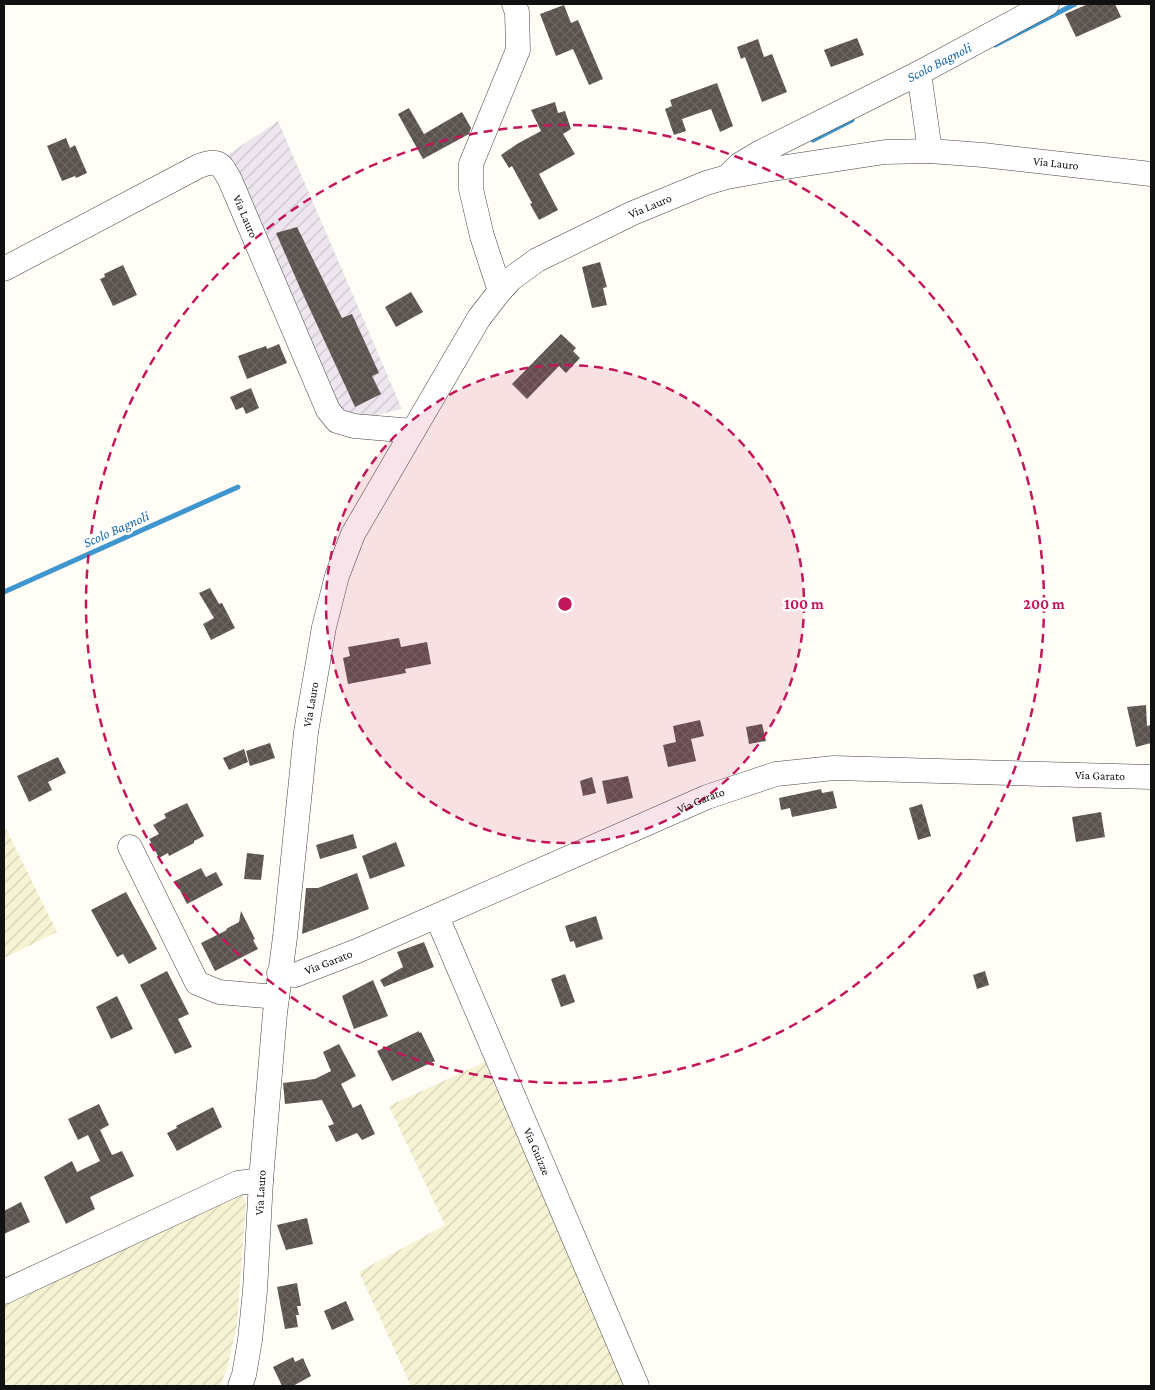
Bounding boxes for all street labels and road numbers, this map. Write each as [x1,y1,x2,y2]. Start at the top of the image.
street label: Via Lauro [1033,154,1079,173]
street label: Via Lauro [626,191,674,221]
street label: Via Lauro [230,193,261,240]
street label: Via Lauro [300,681,321,728]
street label: Via Garato [1075,768,1125,783]
street label: Via Garato [675,785,726,816]
street label: Via Garato [303,946,354,978]
street label: Via Guizze [521,1126,553,1177]
street label: Via Lauro [252,1169,269,1216]

